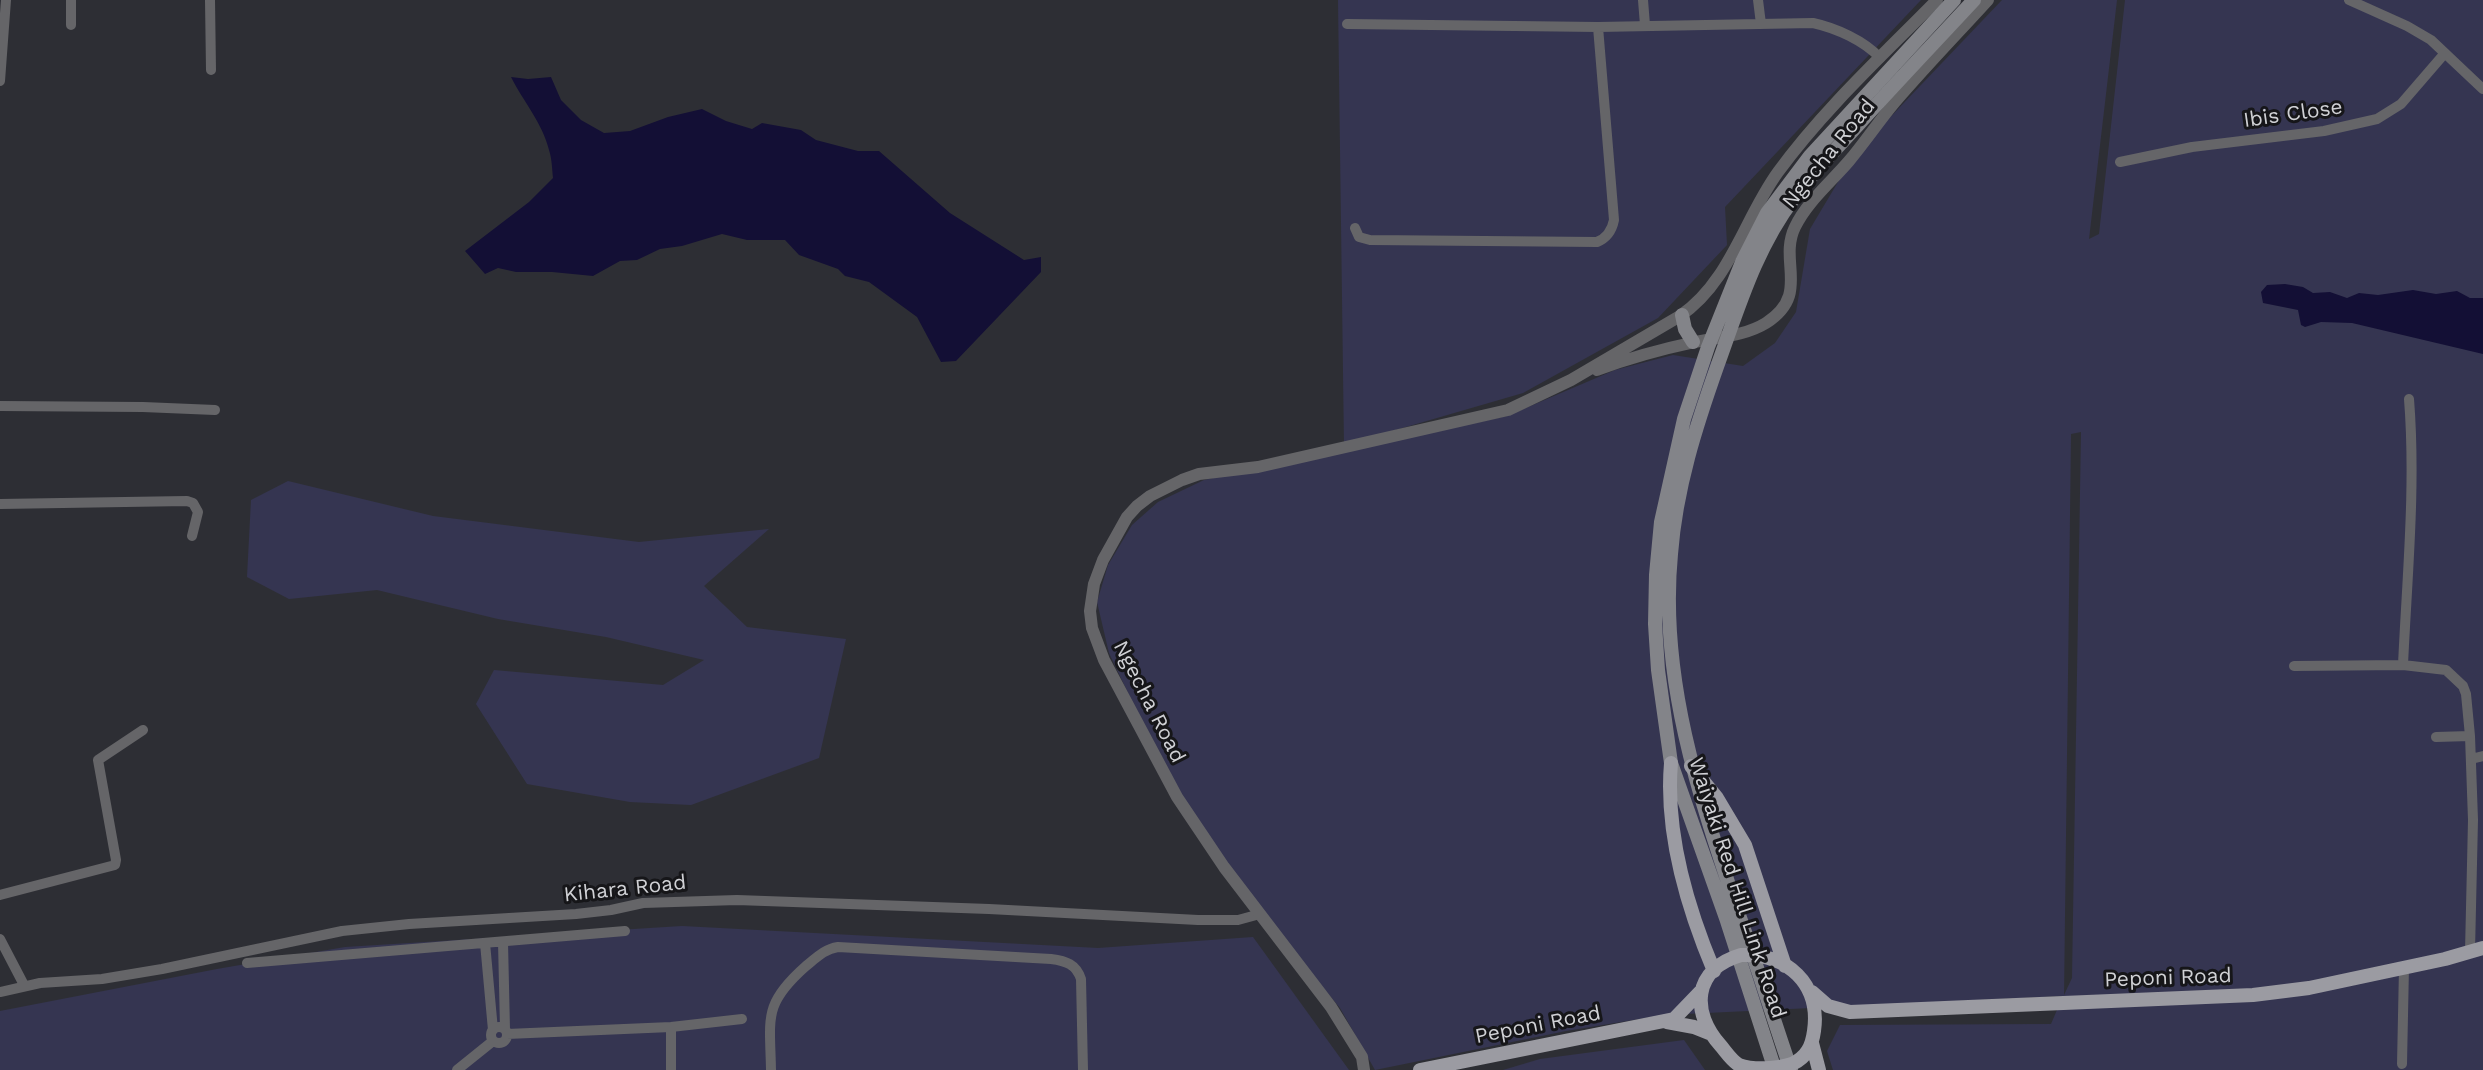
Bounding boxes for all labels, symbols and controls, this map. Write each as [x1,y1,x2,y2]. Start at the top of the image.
street label: Ngecha Road [1777,94,1881,214]
street label: Ibis Close [2242,95,2344,133]
street label: Ngecha Road [1107,637,1191,767]
street label: Waiyaki Red Hill Link Road [1683,755,1791,1021]
street label: Kihara Road [563,870,687,908]
street label: Peponi Road [2104,963,2232,993]
street label: Peponi Road [1473,1000,1603,1050]

